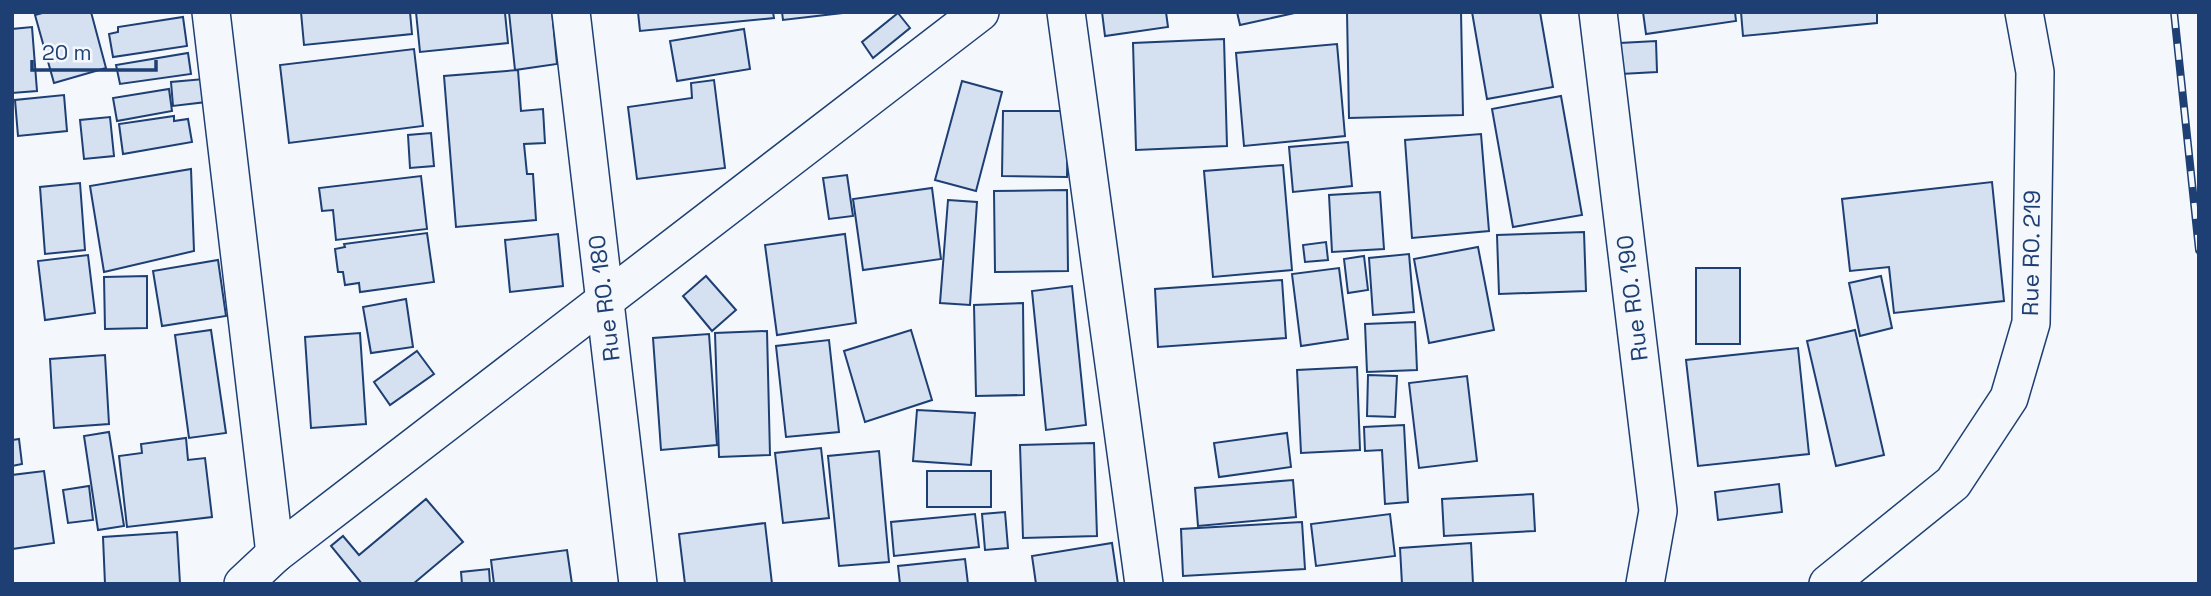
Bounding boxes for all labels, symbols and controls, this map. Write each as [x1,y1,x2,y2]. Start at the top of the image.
scale bar [32,28,156,72]
text: 20 m [42,39,92,66]
street label: Rue RO. 219 [2015,190,2047,316]
street label: Rue RO. 180 [581,233,627,363]
street label: Rue RO. 190 [1609,233,1655,363]

